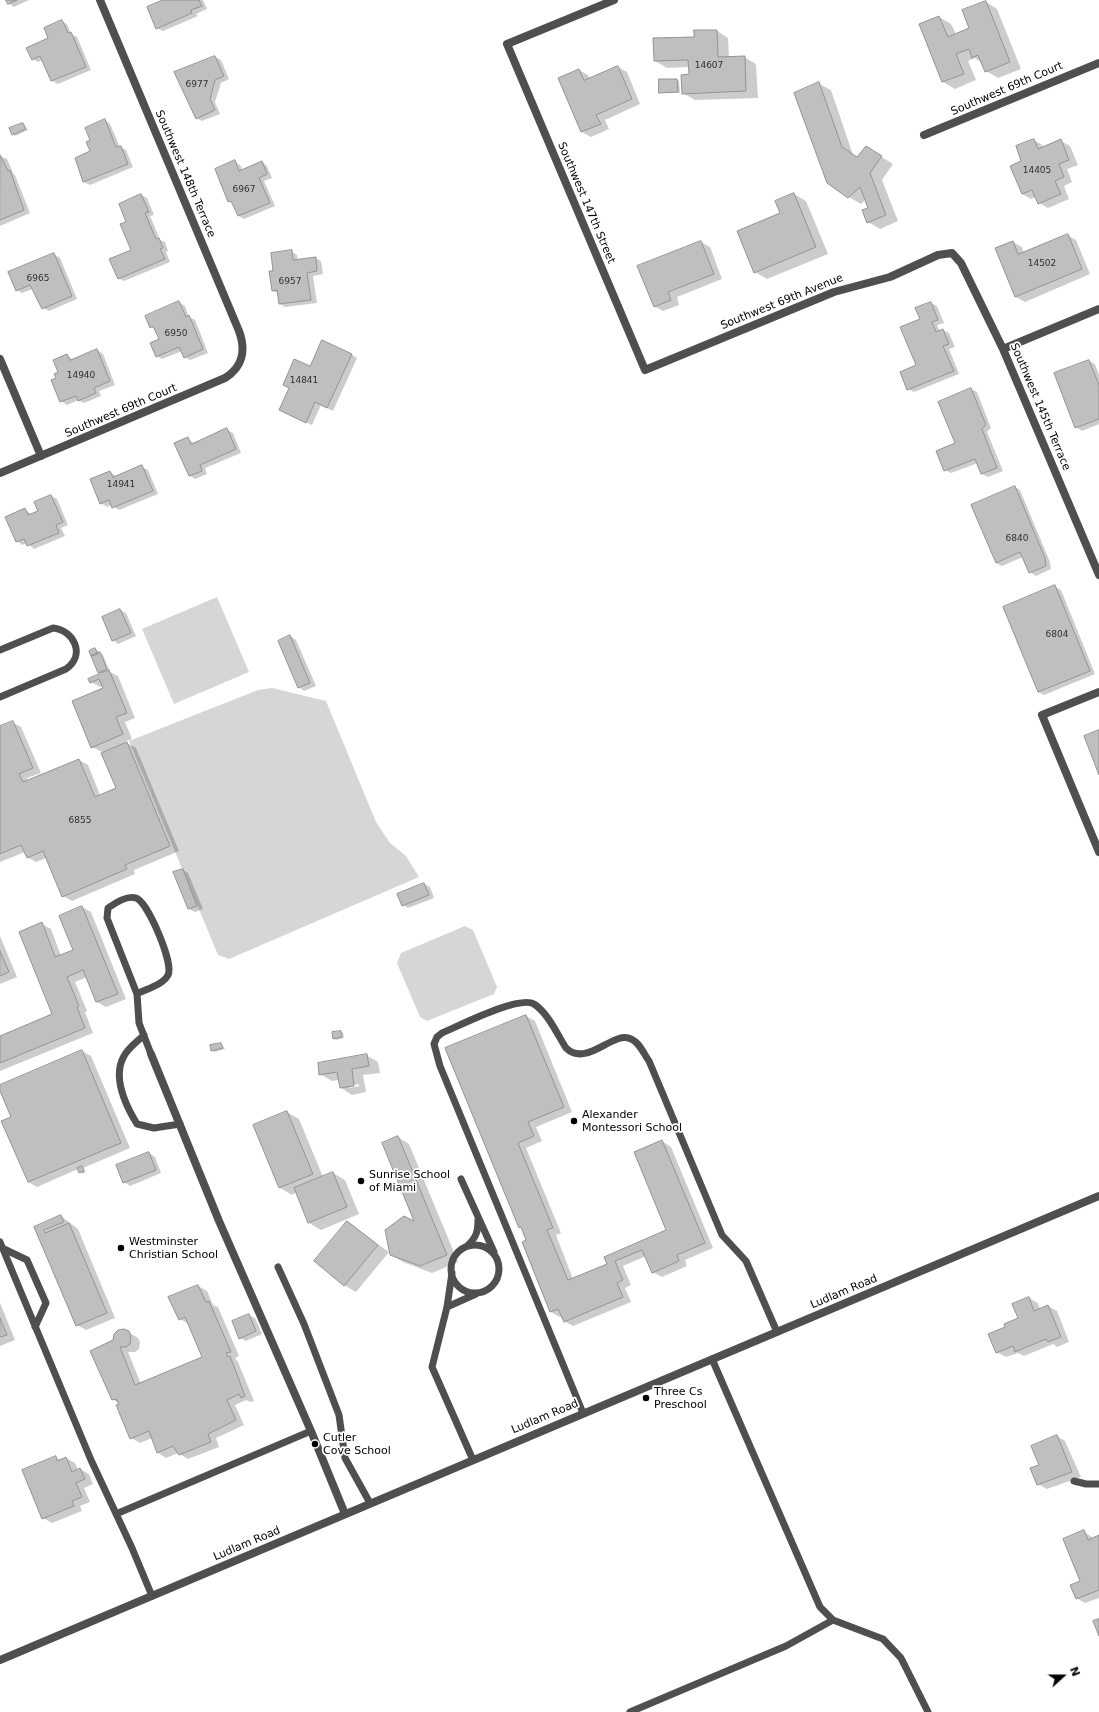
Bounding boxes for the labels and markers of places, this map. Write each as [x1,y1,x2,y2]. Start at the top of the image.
place label: Alexander Montessori School [582,1108,682,1134]
marker: Alexander Montessori School [569,1116,579,1126]
place label: Sunrise School of Miami [369,1168,450,1194]
marker: Sunrise School of Miami [356,1176,366,1186]
place label: Westminster Christian School [129,1235,218,1261]
marker: Westminster Christian School [116,1243,126,1253]
place label: Three Cs Preschool [654,1385,707,1411]
marker: Three Cs Preschool [641,1393,651,1403]
place label: Cutler Cove School [323,1431,391,1457]
marker: Cutler Cove School [310,1439,320,1449]

